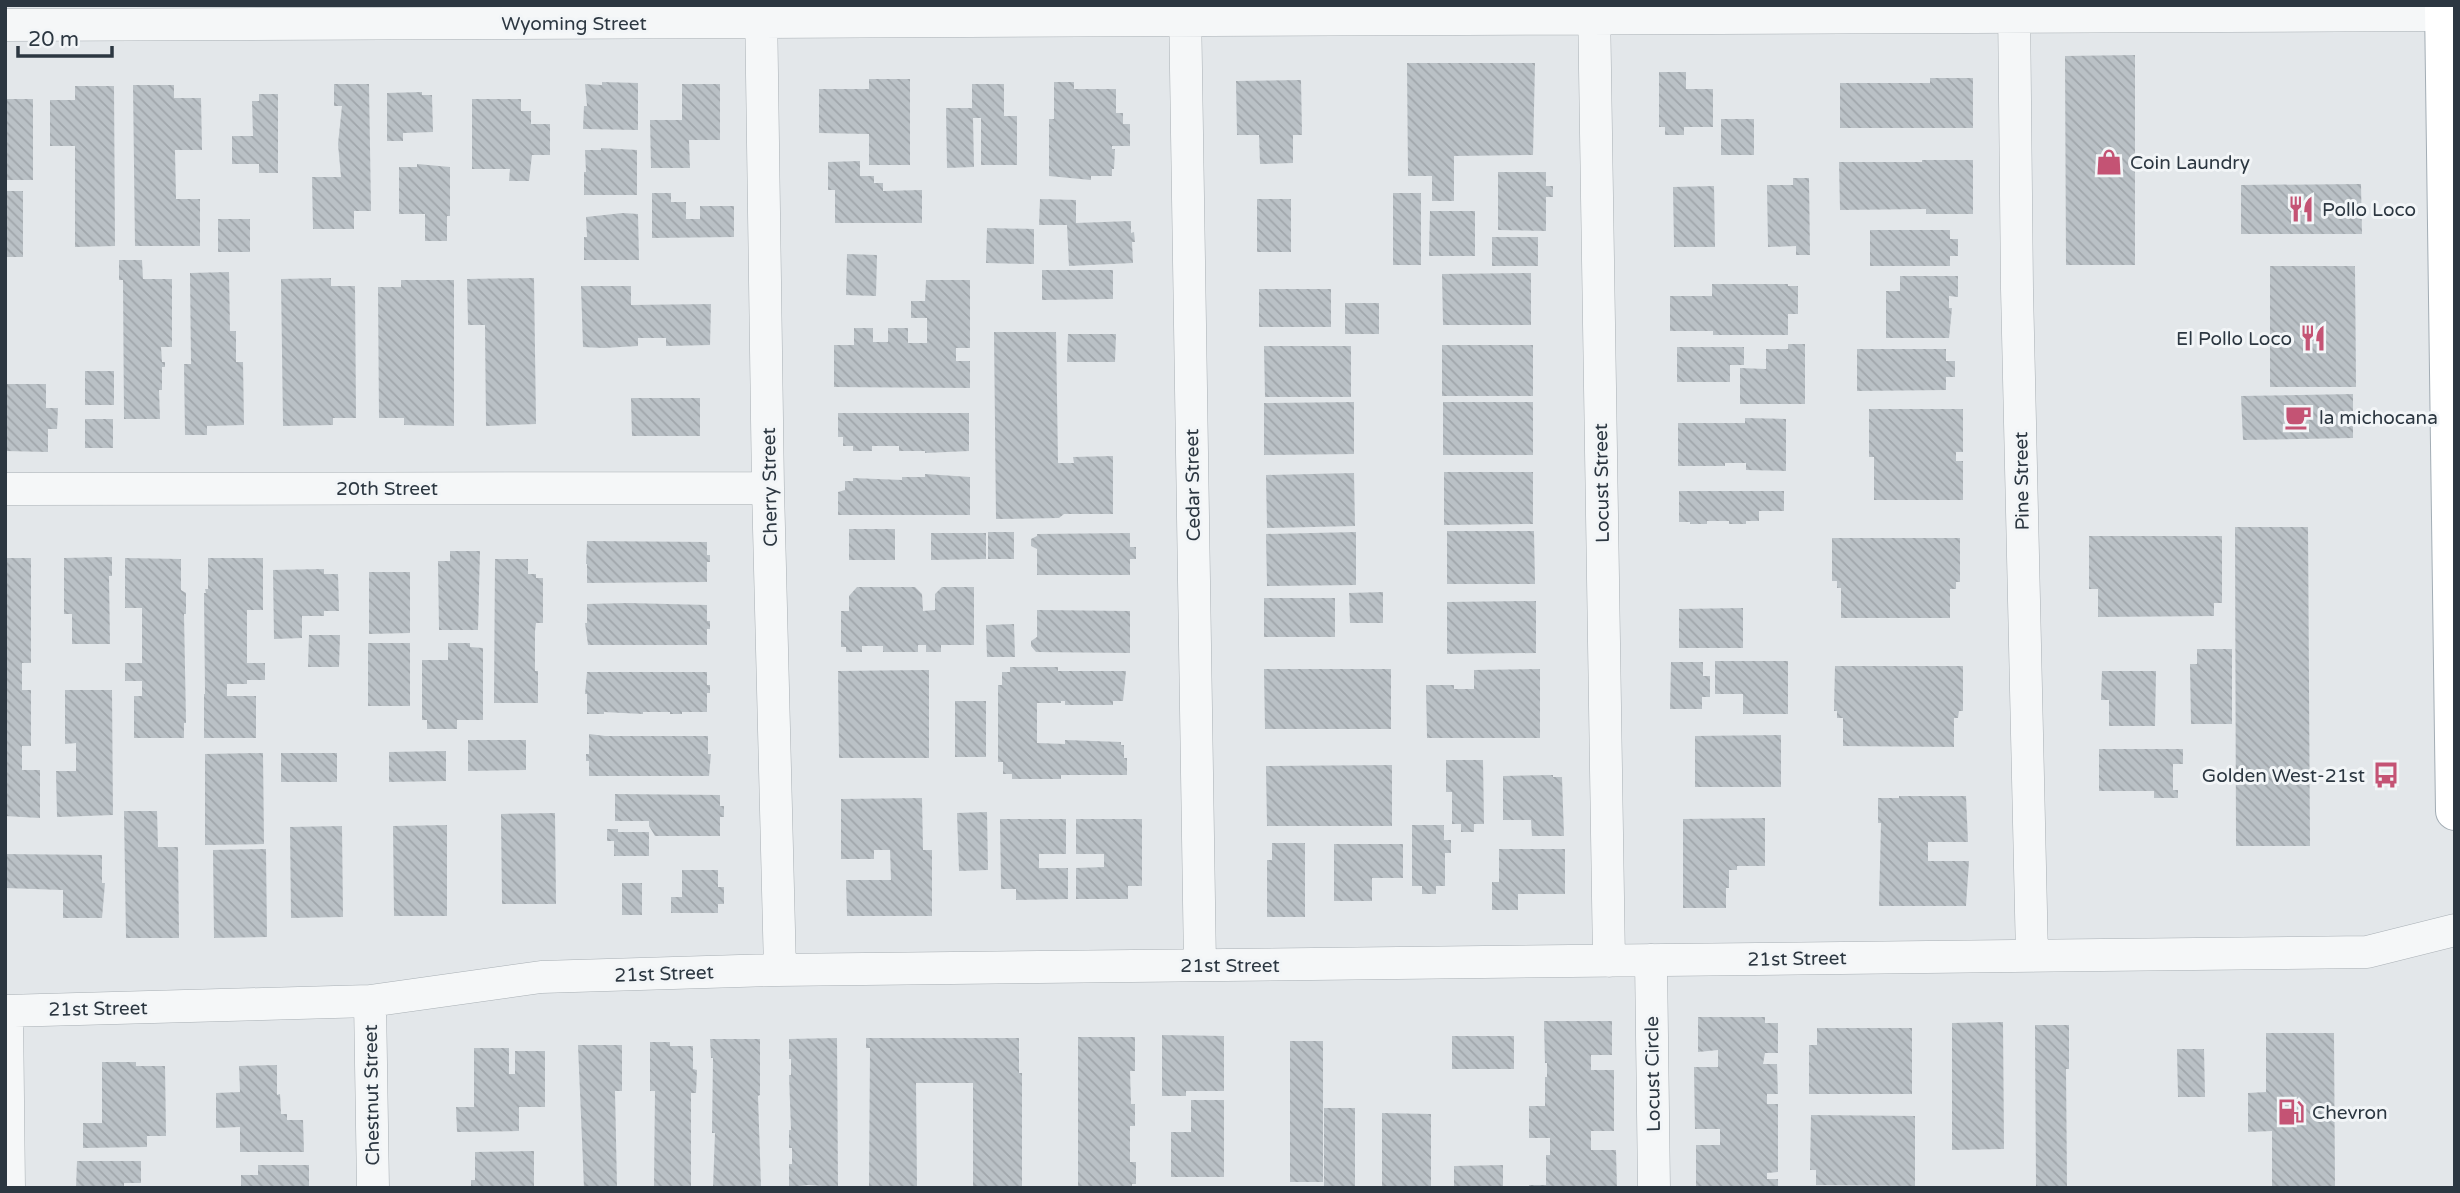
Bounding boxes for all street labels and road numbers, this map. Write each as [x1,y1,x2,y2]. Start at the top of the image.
street label: Wyoming Street [501,13,647,35]
street label: Locust Street [1590,423,1614,543]
street label: Cherry Street [758,427,782,547]
street label: Cedar Street [1181,428,1205,542]
street label: Pine Street [2010,431,2034,531]
street label: 20th Street [336,478,438,500]
street label: 21st Street [1747,947,1847,971]
street label: 21st Street [1180,955,1280,977]
street label: 21st Street [614,961,714,987]
street label: 21st Street [48,997,148,1021]
street label: Locust Circle [1641,1016,1665,1132]
street label: Chestnut Street [360,1024,384,1166]

